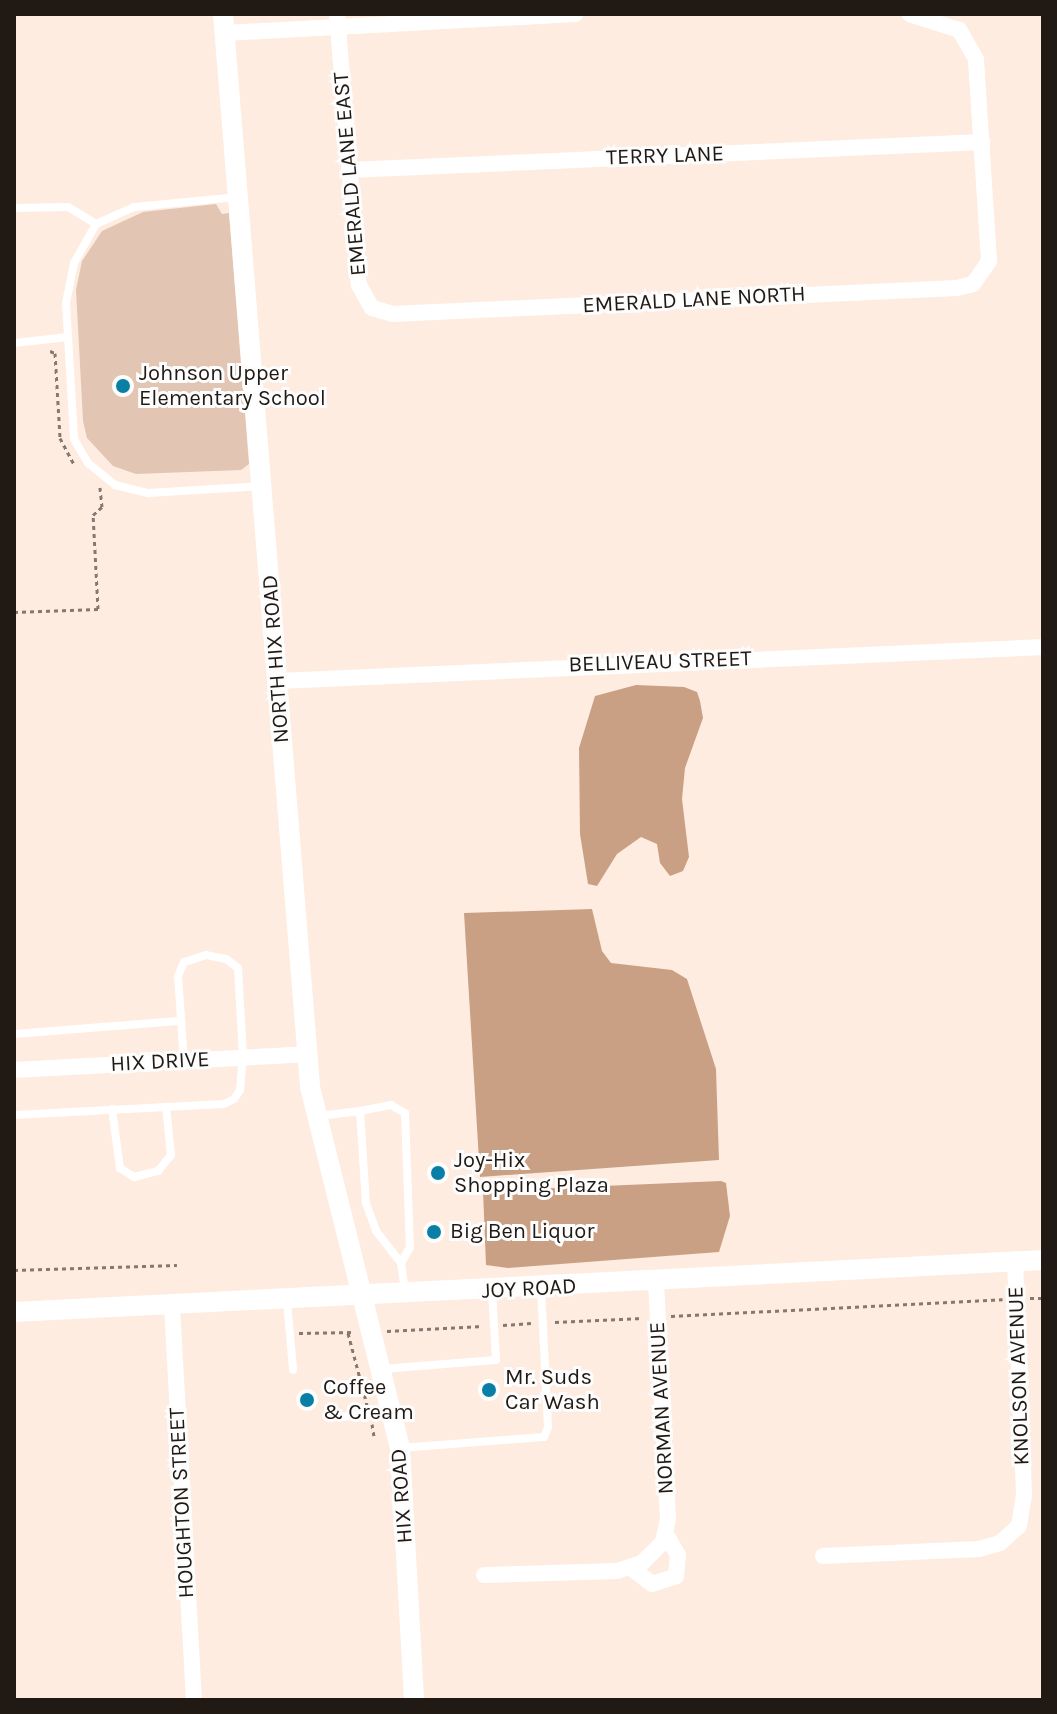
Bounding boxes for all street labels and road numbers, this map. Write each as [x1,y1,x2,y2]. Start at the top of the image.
street label: EMERALD LANE EAST [328,71,372,277]
street label: TERRY LANE [606,141,724,171]
street label: EMERALD LANE NORTH [582,281,806,319]
street label: NORTH HIX ROAD [257,574,295,744]
street label: BELLIVEAU STREET [568,646,752,678]
street label: HIX DRIVE [110,1046,210,1078]
street label: JOY ROAD [481,1273,577,1305]
street label: KNOLSON AVENUE [1003,1286,1035,1466]
street label: NORMAN AVENUE [644,1321,680,1495]
street label: HOUGHTON STREET [164,1407,200,1599]
street label: HIX ROAD [386,1448,418,1544]

